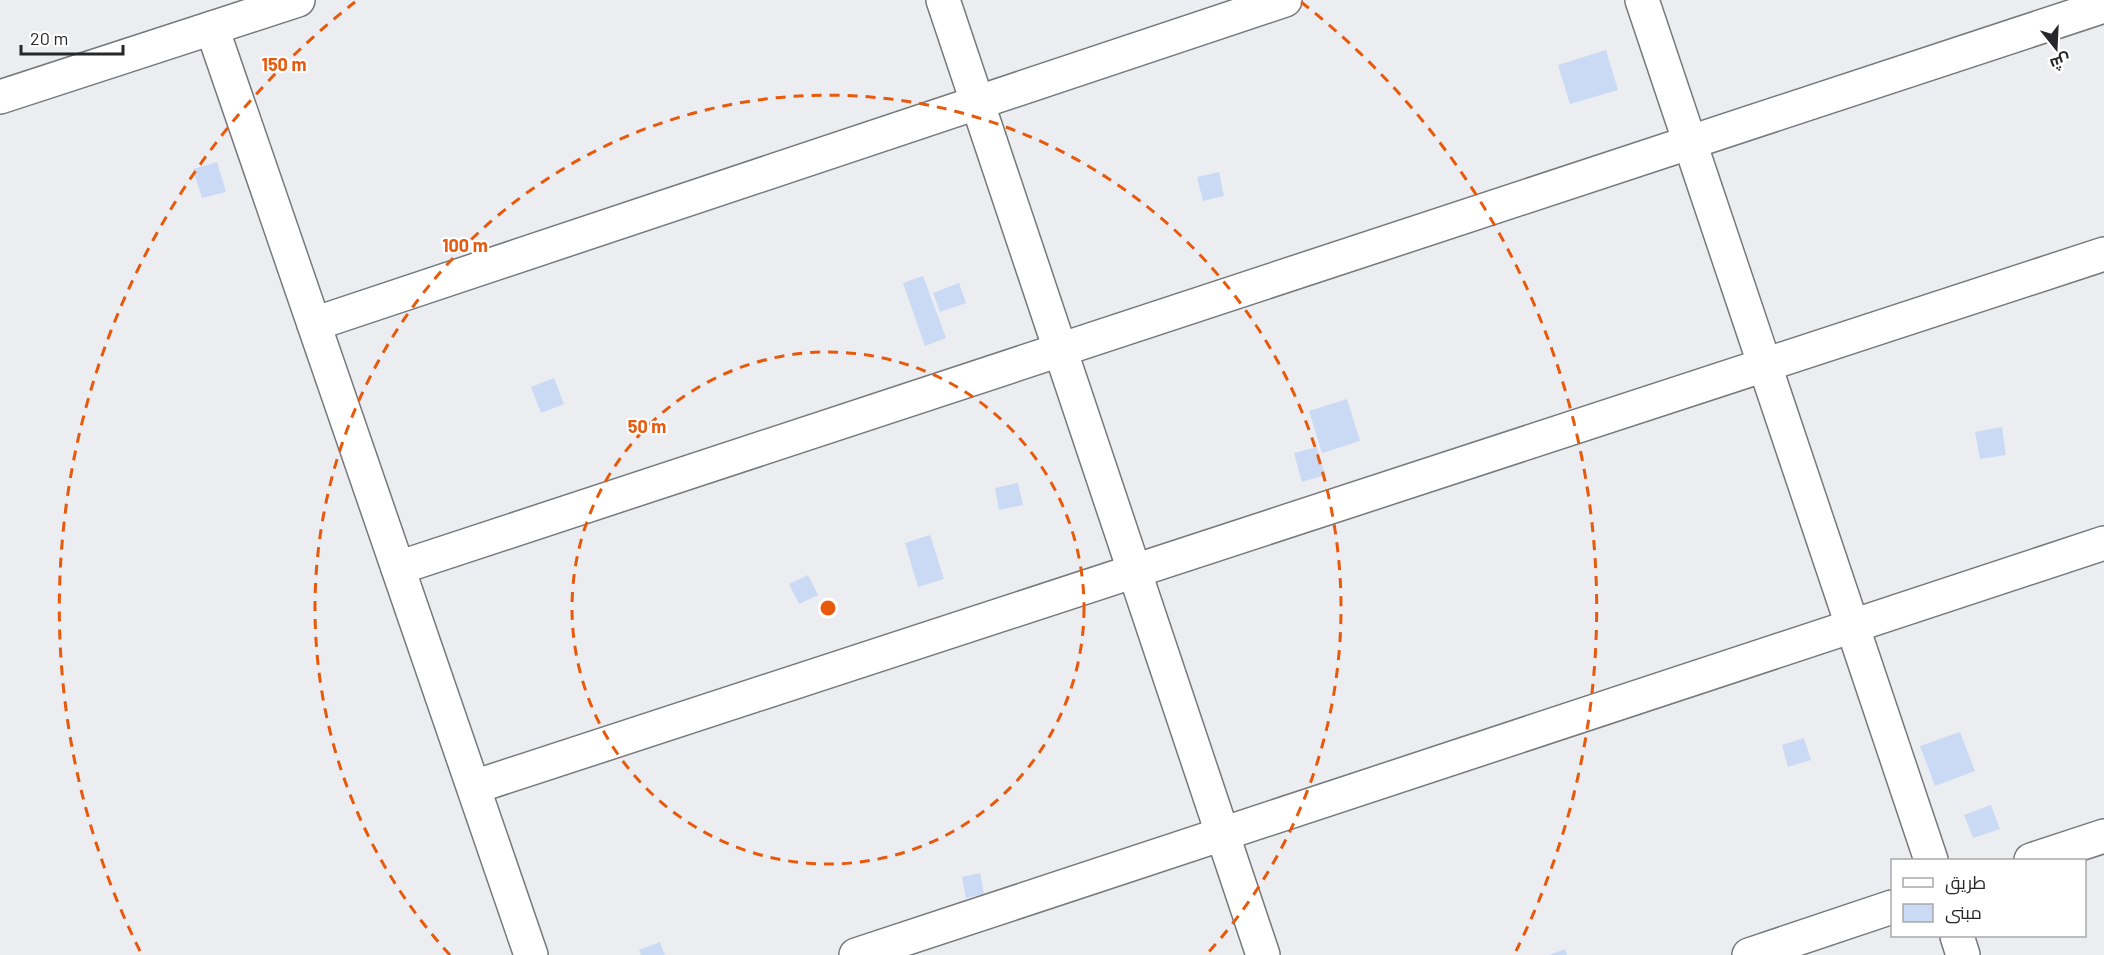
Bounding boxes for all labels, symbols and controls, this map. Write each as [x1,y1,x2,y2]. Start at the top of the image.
scale bar [21,18,123,56]
north arrow [2026,18,2086,78]
text: 20 m [30,27,68,49]
text: ش [2048,50,2073,75]
text: 150 m [262,53,306,75]
text: 100 m [442,234,488,256]
text: 50 m [628,415,666,437]
centre of rings [818,598,838,618]
legend [1891,859,2086,937]
text: طريق [1945,871,1986,895]
text: مبنى [1945,901,1982,924]

